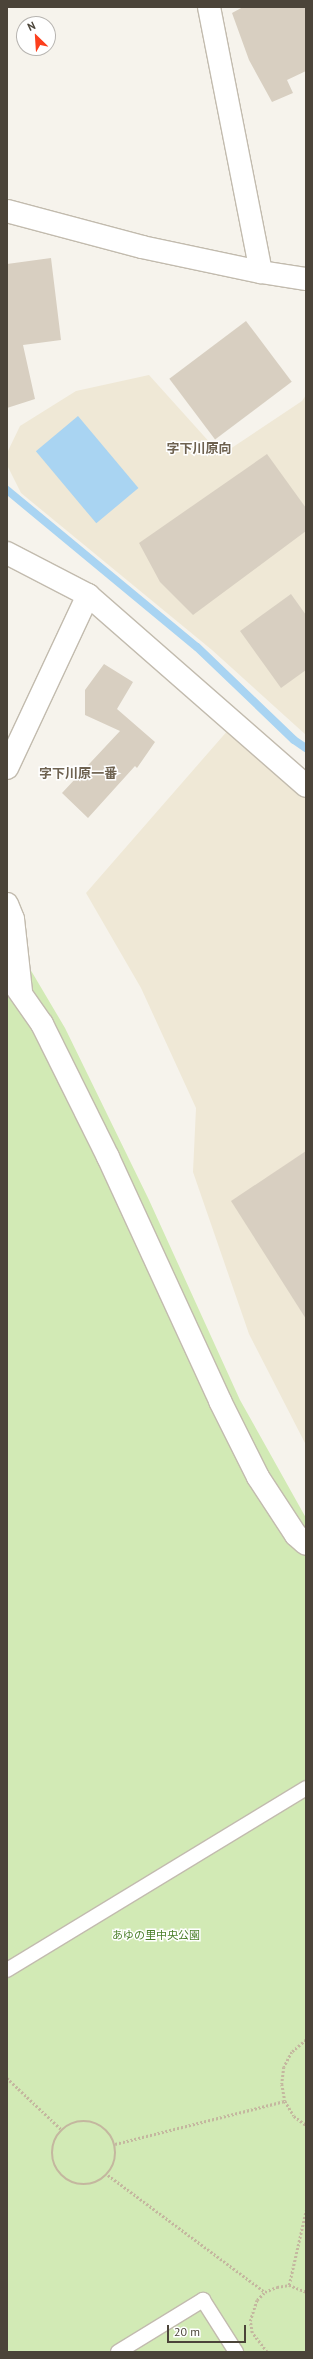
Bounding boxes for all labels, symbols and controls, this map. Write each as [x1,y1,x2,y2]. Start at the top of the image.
north arrow [16,16,56,56]
text: N [25,18,38,34]
district label: 字下川原向 [167,441,231,457]
district label: 字下川原一番 [39,766,117,782]
park label: あゆの里中央公園 [112,1928,200,1942]
scale bar [169,2317,248,2343]
text: 20 m [174,2324,200,2339]

